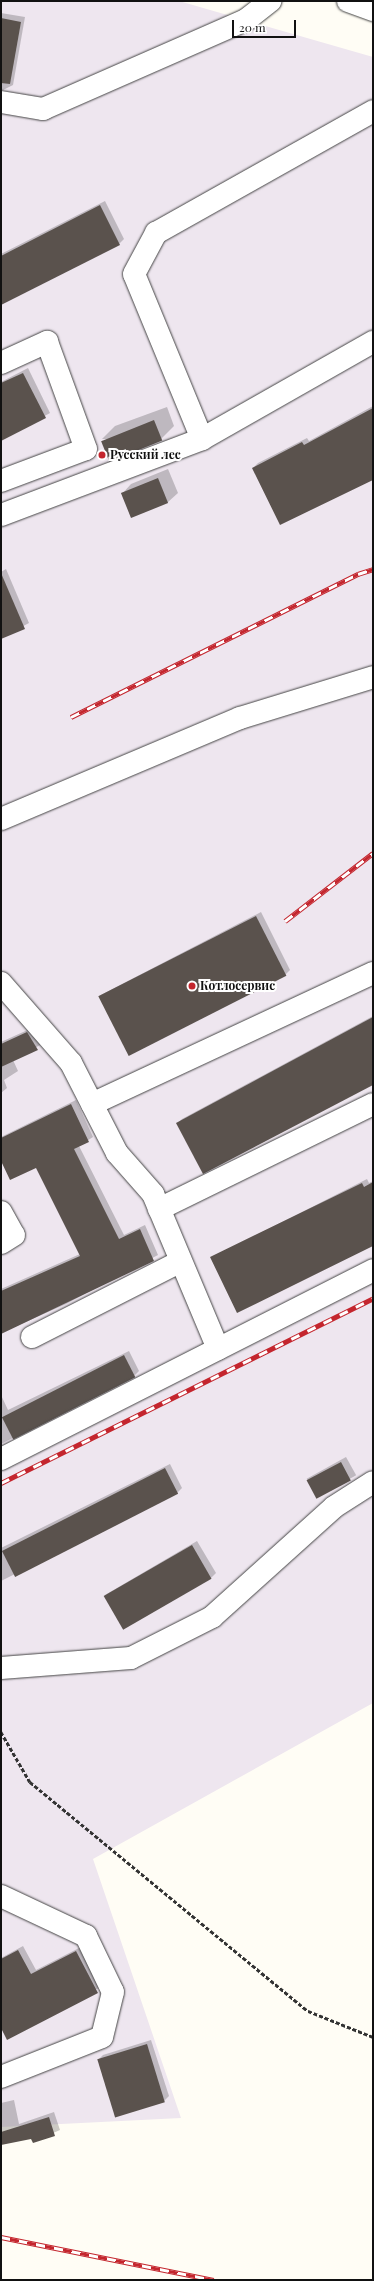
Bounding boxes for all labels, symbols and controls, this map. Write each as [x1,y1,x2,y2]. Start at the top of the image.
scale bar [234,12,298,38]
text: 20 m [239,19,266,35]
place label: Русский лес [110,448,181,462]
marker: Русский лес [97,450,107,460]
place label: Котлосервис [200,979,275,993]
marker: Котлосервис [187,981,197,991]

